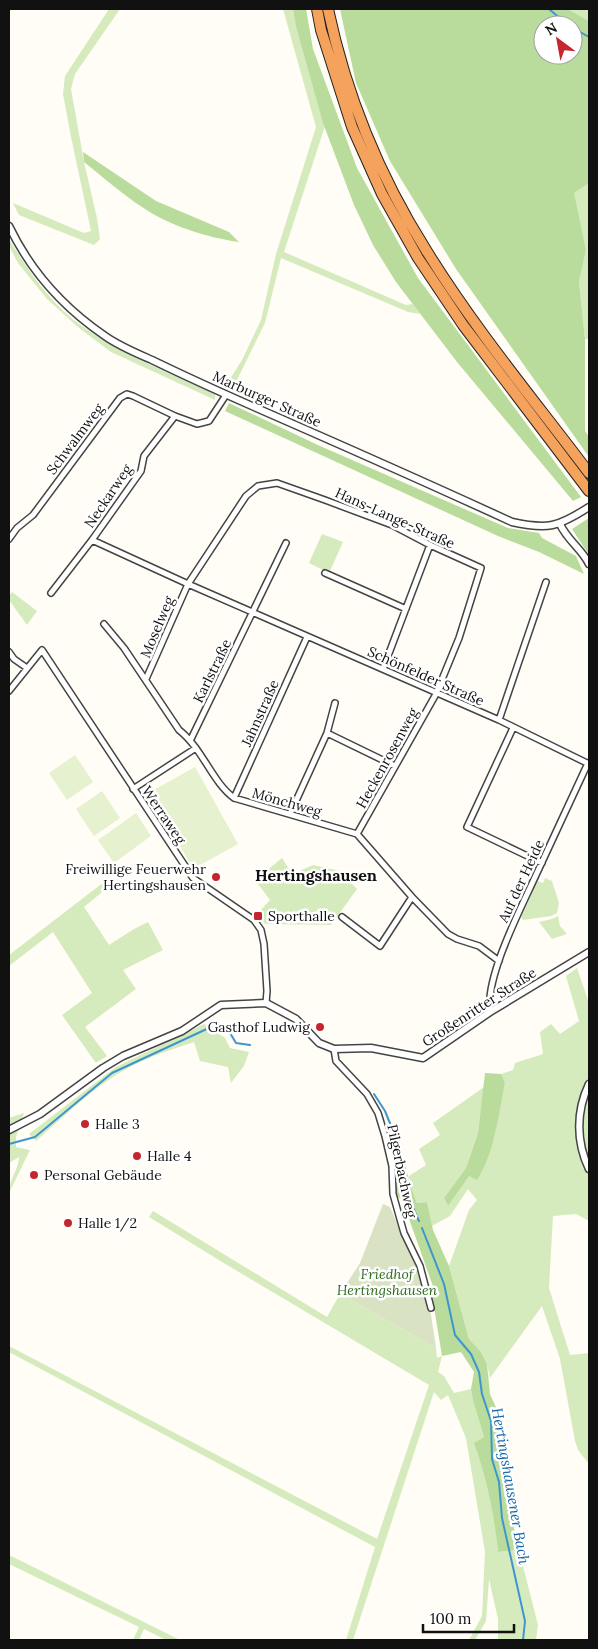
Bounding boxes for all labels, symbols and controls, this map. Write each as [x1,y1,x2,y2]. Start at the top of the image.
north arrow [533,15,583,65]
text: N [542,18,561,39]
street label: Marburger Straße [210,367,325,431]
street label: Schwalmweg [42,400,108,478]
street label: Neckarweg [80,461,136,531]
street label: Hans-Lange-Straße [332,483,458,553]
street label: Moselweg [136,593,178,660]
street label: Karlstraße [189,636,235,706]
street label: Schönfelder Straße [365,642,488,710]
street label: Jahnstraße [237,676,283,750]
street label: Heckenrosenweg [352,704,422,811]
street label: Werraweg [138,782,190,848]
street label: Mönchweg [250,783,324,821]
street label: Auf der Heide [494,836,548,926]
place label: Freiwillige Feuerwehr Hertingshausen [65,860,206,894]
district label: Hertingshausen [255,865,377,885]
marker: Freiwillige Feuerwehr Hertingshausen [210,871,222,883]
place label: Sporthalle [268,907,335,925]
marker: Sporthalle [252,910,264,922]
street label: Großenritter Straße [419,963,540,1051]
place label: Gasthof Ludwig [208,1018,310,1036]
marker: Gasthof Ludwig [314,1021,326,1033]
place label: Halle 3 [95,1115,140,1133]
marker: Halle 3 [79,1118,91,1130]
street label: Pilgerbachweg [383,1123,421,1220]
place label: Halle 4 [147,1147,192,1165]
marker: Halle 4 [131,1150,143,1162]
place label: Personal Gebäude [44,1166,162,1184]
marker: Personal Gebäude [28,1169,40,1181]
place label: Halle 1/2 [78,1214,137,1232]
marker: Halle 1/2 [62,1217,74,1229]
park label: Friedhof Hertingshausen [337,1265,438,1299]
water label: Hertingshausener Bach [488,1406,534,1566]
scale bar [423,1602,514,1634]
text: 100 m [430,1609,471,1628]

